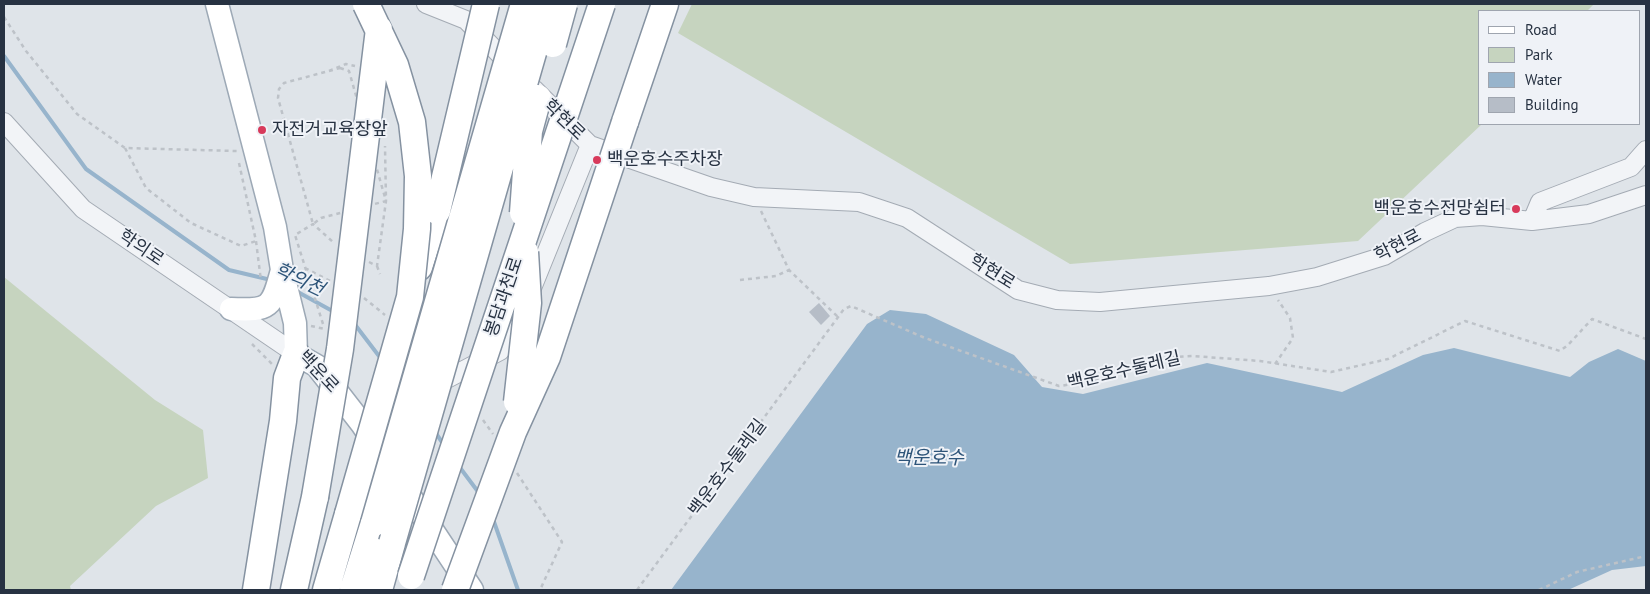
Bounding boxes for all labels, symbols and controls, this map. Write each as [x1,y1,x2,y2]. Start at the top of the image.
legend [1478,10,1640,125]
text: Road [1525,20,1557,39]
text: Park [1525,45,1553,64]
text: Water [1525,70,1562,89]
street label: 학현로 [539,95,589,145]
text: Building [1525,95,1579,114]
place label: 자전거교육장앞 [272,119,388,141]
marker: 자전거교육장앞 [256,124,268,136]
place label: 백운호수주차장 [607,149,723,171]
marker: 백운호수주차장 [591,154,603,166]
place label: 백운호수전망쉼터 [1374,198,1506,220]
marker: 백운호수전망쉼터 [1510,203,1522,215]
street label: 학의로 [114,225,168,271]
street label: 학현로 [1371,225,1425,267]
street label: 학현로 [965,250,1019,294]
street label: 봉담과천로 [480,254,528,340]
water label: 학의천 [270,259,328,301]
street label: 백운로 [293,346,343,398]
street label: 백운호수둘레길 [1065,347,1183,395]
street label: 백운호수둘레길 [684,415,772,521]
water label: 백운호수 [894,448,964,470]

